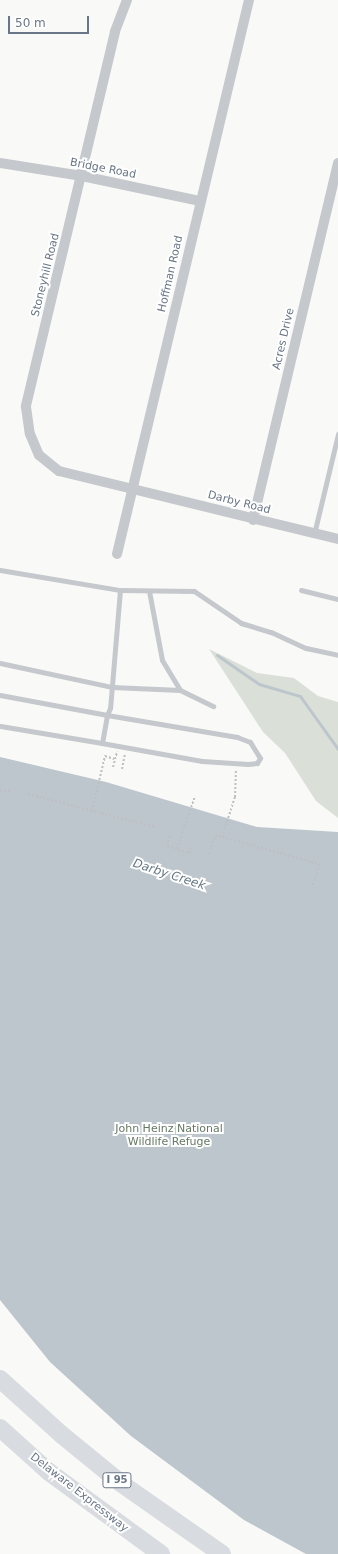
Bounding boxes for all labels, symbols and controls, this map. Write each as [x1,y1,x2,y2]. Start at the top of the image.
scale bar [10,8,91,34]
text: 50 m [15,16,46,30]
street label: Bridge Road [69,156,137,182]
street label: Stoneyhill Road [29,232,63,318]
street label: Hoffman Road [156,234,186,314]
street label: Acres Drive [270,307,298,371]
street label: Darby Road [206,489,272,517]
water label: Darby Creek [131,857,207,893]
park label: John Heinz National Wildlife Refuge [115,1123,223,1149]
street label: Delaware Expressway [27,1451,131,1535]
road number: I 95 [102,1472,132,1488]

